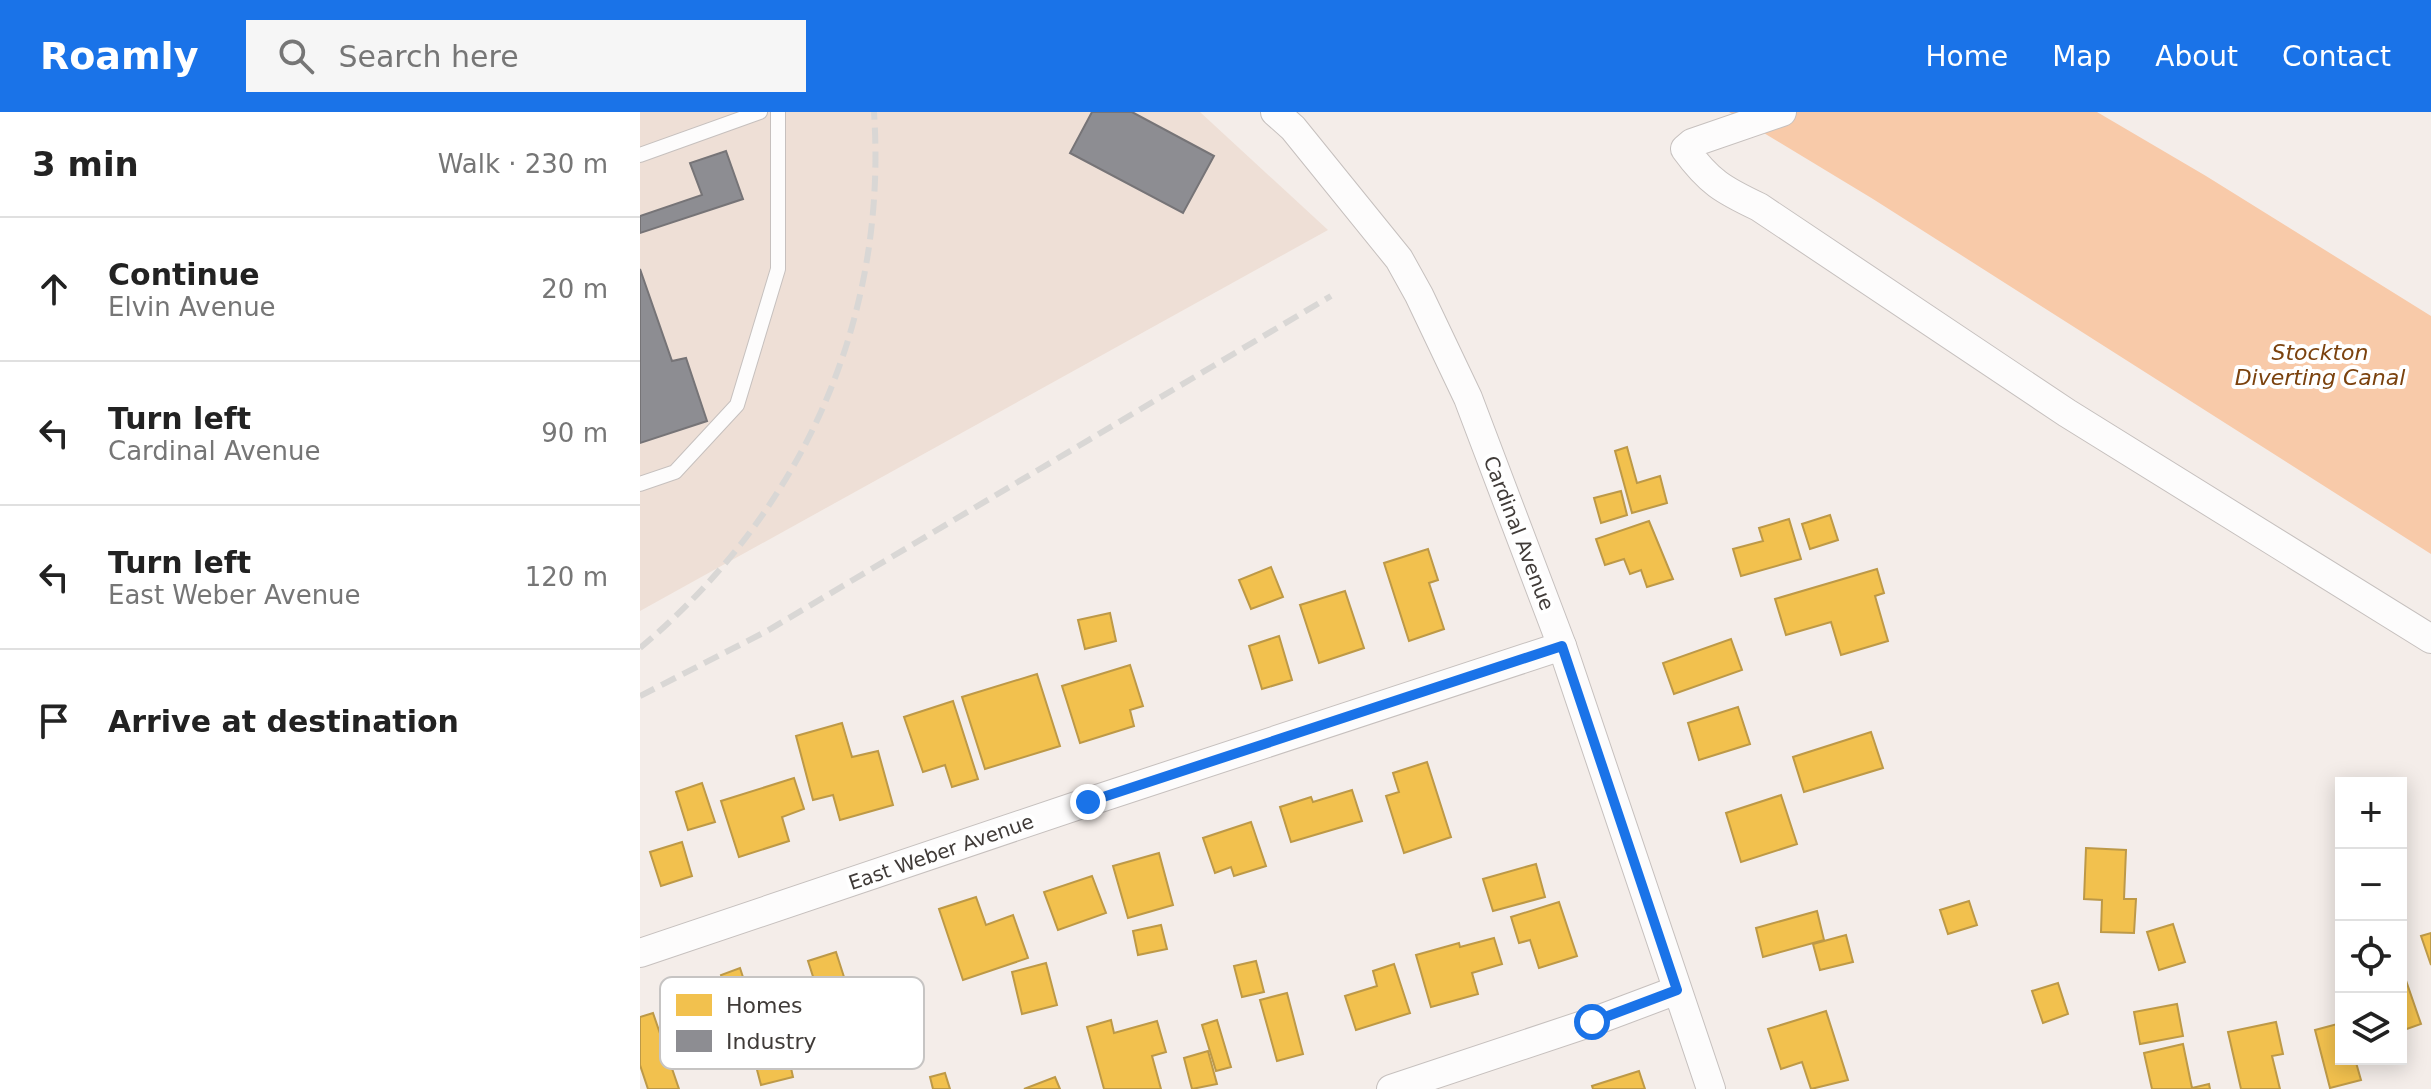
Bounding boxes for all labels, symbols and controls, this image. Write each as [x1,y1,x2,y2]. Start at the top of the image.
search box [246,20,806,92]
text: Roamly [40,34,198,78]
icon: search [274,34,318,78]
text: Search here [338,39,519,74]
text: Home [1925,40,2008,73]
text: Map [2052,40,2111,73]
text: About [2155,40,2238,73]
text: Contact [2282,40,2391,73]
text: 3 min [32,144,139,184]
text: Walk · 230 m [438,149,608,179]
text: Continue [108,257,260,292]
icon: ahead [32,267,76,311]
text: 20 m [541,274,608,304]
text: Elvin Avenue [108,292,276,322]
water label: Stockton Diverting Canal [2235,340,2405,390]
text: Turn left [108,401,251,436]
icon: left [32,411,76,455]
text: 90 m [541,418,608,448]
text: Cardinal Avenue [108,436,321,466]
street label: Cardinal Avenue [1479,452,1559,614]
text: Turn left [108,545,251,580]
icon: left [32,555,76,599]
text: 120 m [525,562,608,592]
text: East Weber Avenue [108,580,361,610]
icon: arrive [32,699,76,743]
text: Arrive at destination [108,704,459,739]
map controls [2335,777,2407,1065]
button: + [2335,777,2407,849]
route end [1070,784,1106,820]
street label: East Weber Avenue [845,809,1037,895]
button: − [2335,849,2407,921]
button: locate [2335,921,2407,993]
legend [660,977,924,1069]
text: Homes [726,993,802,1018]
button: layers [2335,993,2407,1065]
route start [1574,1004,1610,1040]
text: Industry [726,1029,817,1054]

